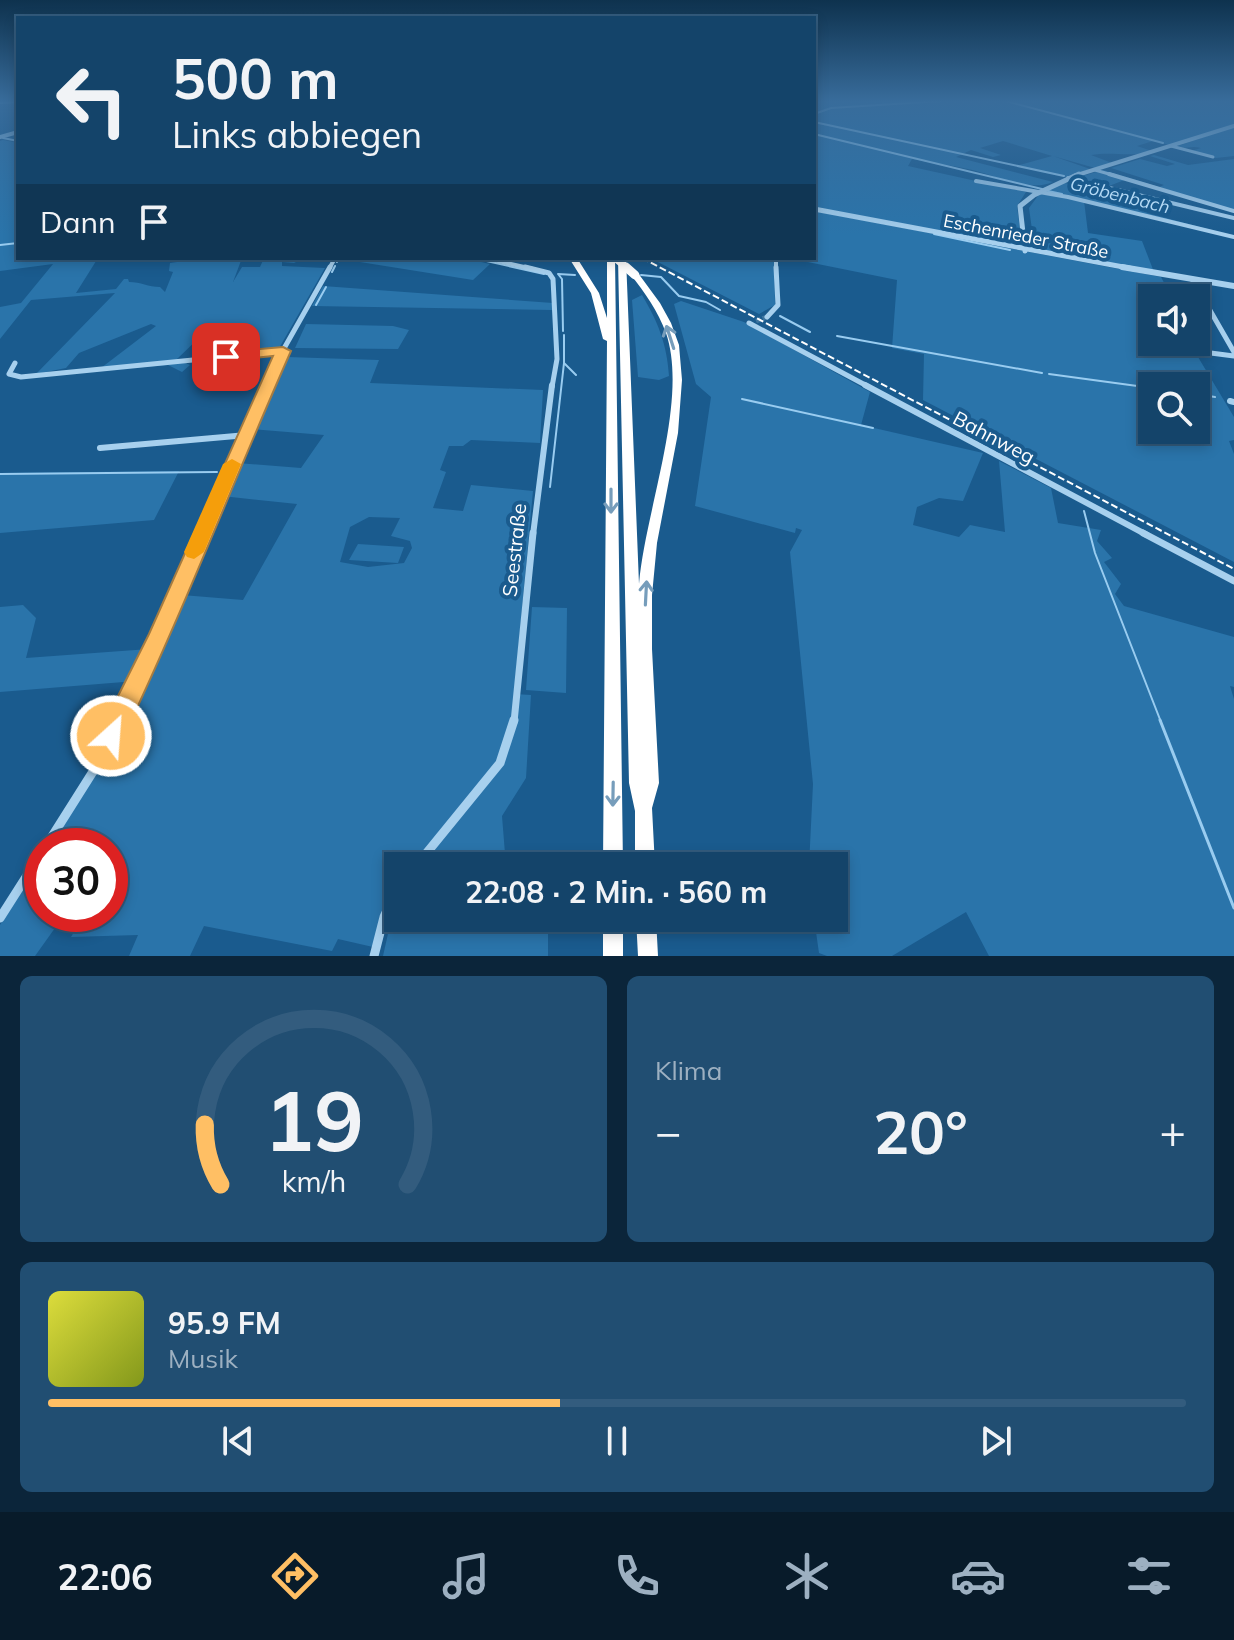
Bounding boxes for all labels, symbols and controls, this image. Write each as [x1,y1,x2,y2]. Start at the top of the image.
text: 500 m [172,43,339,113]
icon: left [40,48,144,152]
text: Links abbiegen [172,112,422,157]
water label: Gröbenbach [1068,171,1172,219]
icon: arrive [132,200,176,244]
text: Dann [40,203,116,241]
street label: Eschenrieder Straße [942,209,1110,263]
map controls [1138,284,1210,444]
button: sound [1138,284,1210,356]
pin [192,323,260,391]
one-way arrow [662,324,677,349]
icon: arrive [204,335,248,379]
button: search [1138,372,1210,444]
street label: Bahnweg [949,405,1039,469]
one-way arrow [603,487,619,514]
street label: Seestraße [497,502,531,598]
one-way arrow [639,581,654,607]
position arrow [69,694,153,778]
one-way arrow [606,780,621,807]
speed limit sign: 30 [24,828,128,932]
text: 22:08 · 2 Min. · 560 m [465,873,767,911]
text: Klima [655,1054,722,1087]
text: 19 [264,1067,363,1172]
text: 20° [873,1094,968,1169]
text: − [655,1104,681,1159]
text: + [1160,1104,1186,1159]
text: km/h [281,1163,346,1199]
text: 95.9 FM [168,1304,281,1342]
text: Musik [168,1342,238,1375]
icon: previous [216,1419,260,1463]
icon: pause [595,1419,639,1463]
icon: next [974,1419,1018,1463]
icon: directions [267,1548,323,1604]
icon: music [438,1548,494,1604]
icon: phone [609,1548,665,1604]
icon: climate [779,1548,835,1604]
icon: car [950,1548,1006,1604]
icon: filters [1121,1548,1177,1604]
text: 22:06 [57,1554,153,1599]

